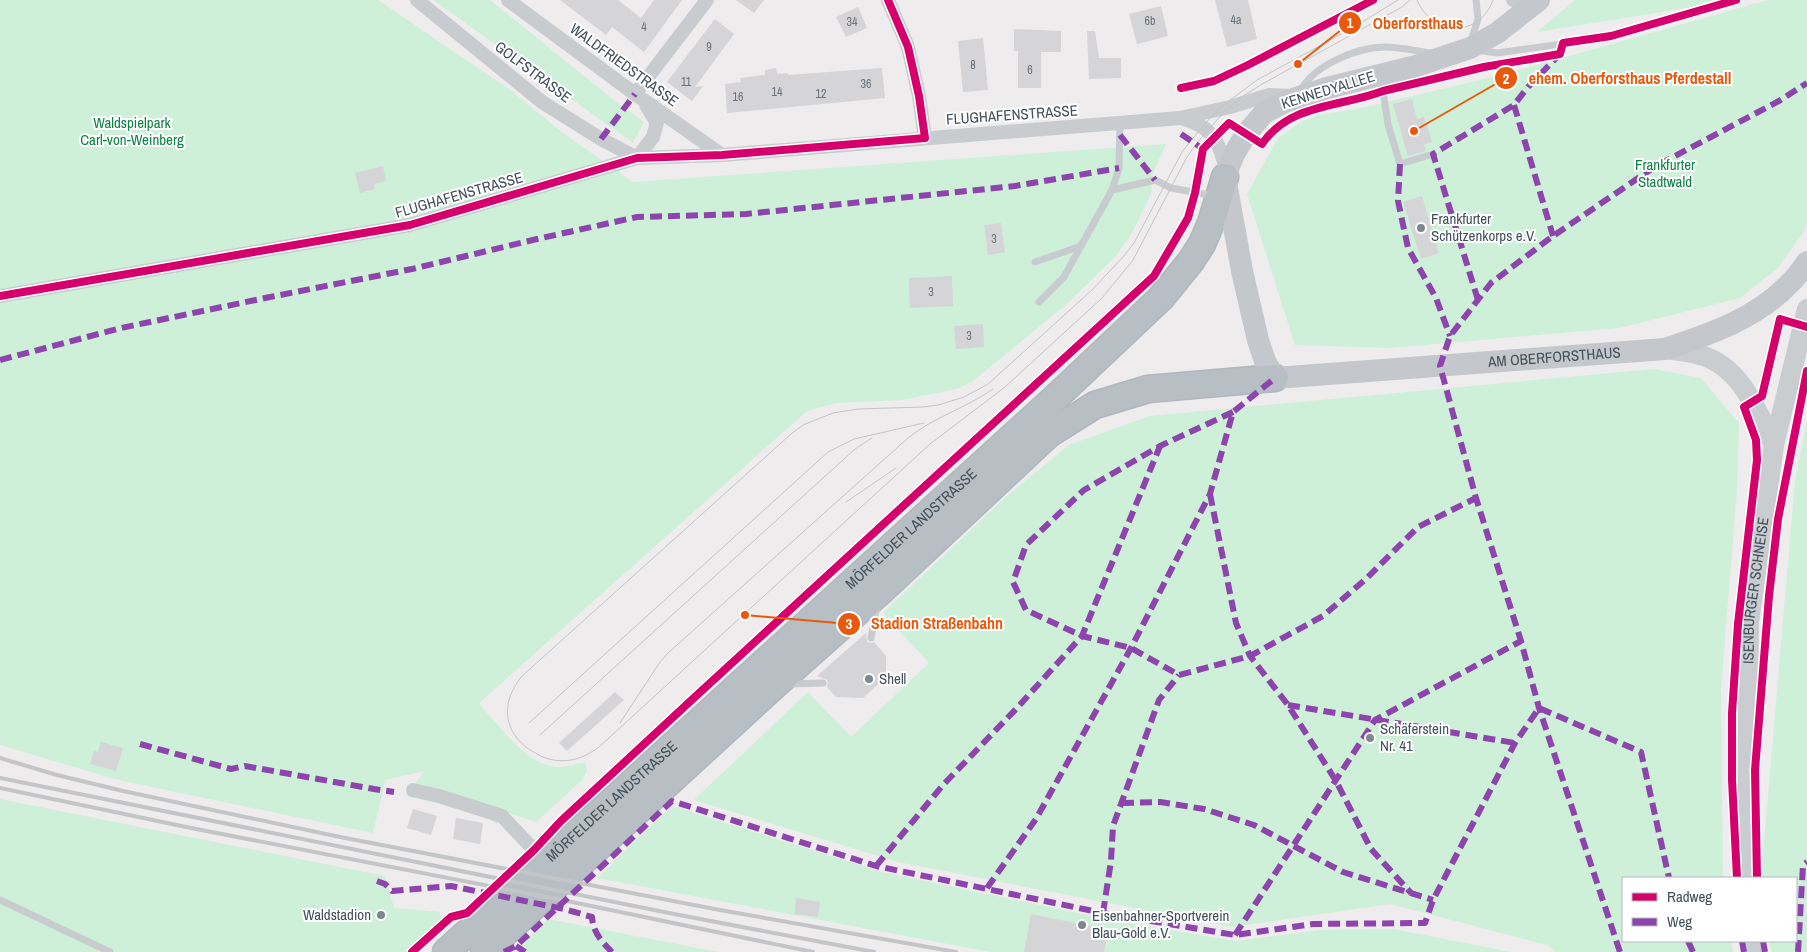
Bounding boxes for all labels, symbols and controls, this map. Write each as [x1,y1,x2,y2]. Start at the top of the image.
callout: Oberforsthaus [1338,8,1473,39]
house number: 4a [1231,12,1242,28]
text: 1 [1347,12,1354,33]
text: Oberforsthaus [1373,12,1463,34]
house number: 6b [1145,13,1155,29]
house number: 34 [847,14,858,30]
street label: WALDFRIEDSTRASSE [566,18,683,111]
house number: 4 [641,19,647,35]
street label: GOLFSTRASSE [491,36,576,107]
house number: 9 [706,39,712,55]
house number: 8 [970,57,976,73]
house number: 6 [1027,62,1033,78]
callout: ehem. Oberforsthaus Pferdestall [1493,63,1741,94]
street label: KENNEDYALLEE [1278,65,1377,114]
text: ehem. Oberforsthaus Pferdestall [1529,67,1731,89]
text: 2 [1503,68,1510,89]
house number: 11 [681,74,692,90]
house number: 36 [861,76,871,92]
house number: 14 [772,84,783,100]
house number: 12 [816,86,826,102]
house number: 16 [733,89,743,105]
street label: FLUGHAFENSTRASSE [945,99,1078,130]
park label: Waldspielpark Carl-von-Weinberg [80,112,184,150]
park label: Frankfurter Stadtwald [1635,154,1695,192]
street label: FLUGHAFENSTRASSE [393,166,525,223]
place label: Frankfurter Schützenkorps e.V. [1431,208,1537,246]
marker: Frankfurter Schützenkorps e.V. [1415,222,1427,234]
house number: 3 [991,231,997,247]
house number: 3 [928,284,934,300]
house number: 3 [966,328,972,344]
street label: AM OBERFORSTHAUS [1486,341,1621,372]
street label: MÖRFELDER LANDSTRASSE [841,463,981,594]
street label: ISENBURGER SCHNEISE [1738,516,1774,664]
callout: Stadion Straßenbahn [836,608,1013,639]
text: Stadion Straßenbahn [871,612,1003,634]
text: 3 [846,613,853,634]
place label: Shell [879,668,906,689]
marker: Shell [863,673,875,685]
place label: Schäferstein Nr. 41 [1380,718,1449,756]
marker: Schäferstein Nr. 41 [1364,732,1376,744]
street label: MÖRFELDER LANDSTRASSE [541,736,682,866]
legend [1622,877,1797,942]
text: Radweg [1667,886,1712,907]
place label: Waldstadion [303,904,371,925]
place label: Eisenbahner-Sportverein Blau-Gold e.V. [1092,905,1229,943]
marker: Waldstadion [375,909,387,921]
text: Weg [1667,911,1692,932]
marker: Eisenbahner-Sportverein Blau-Gold e.V. [1076,919,1088,931]

